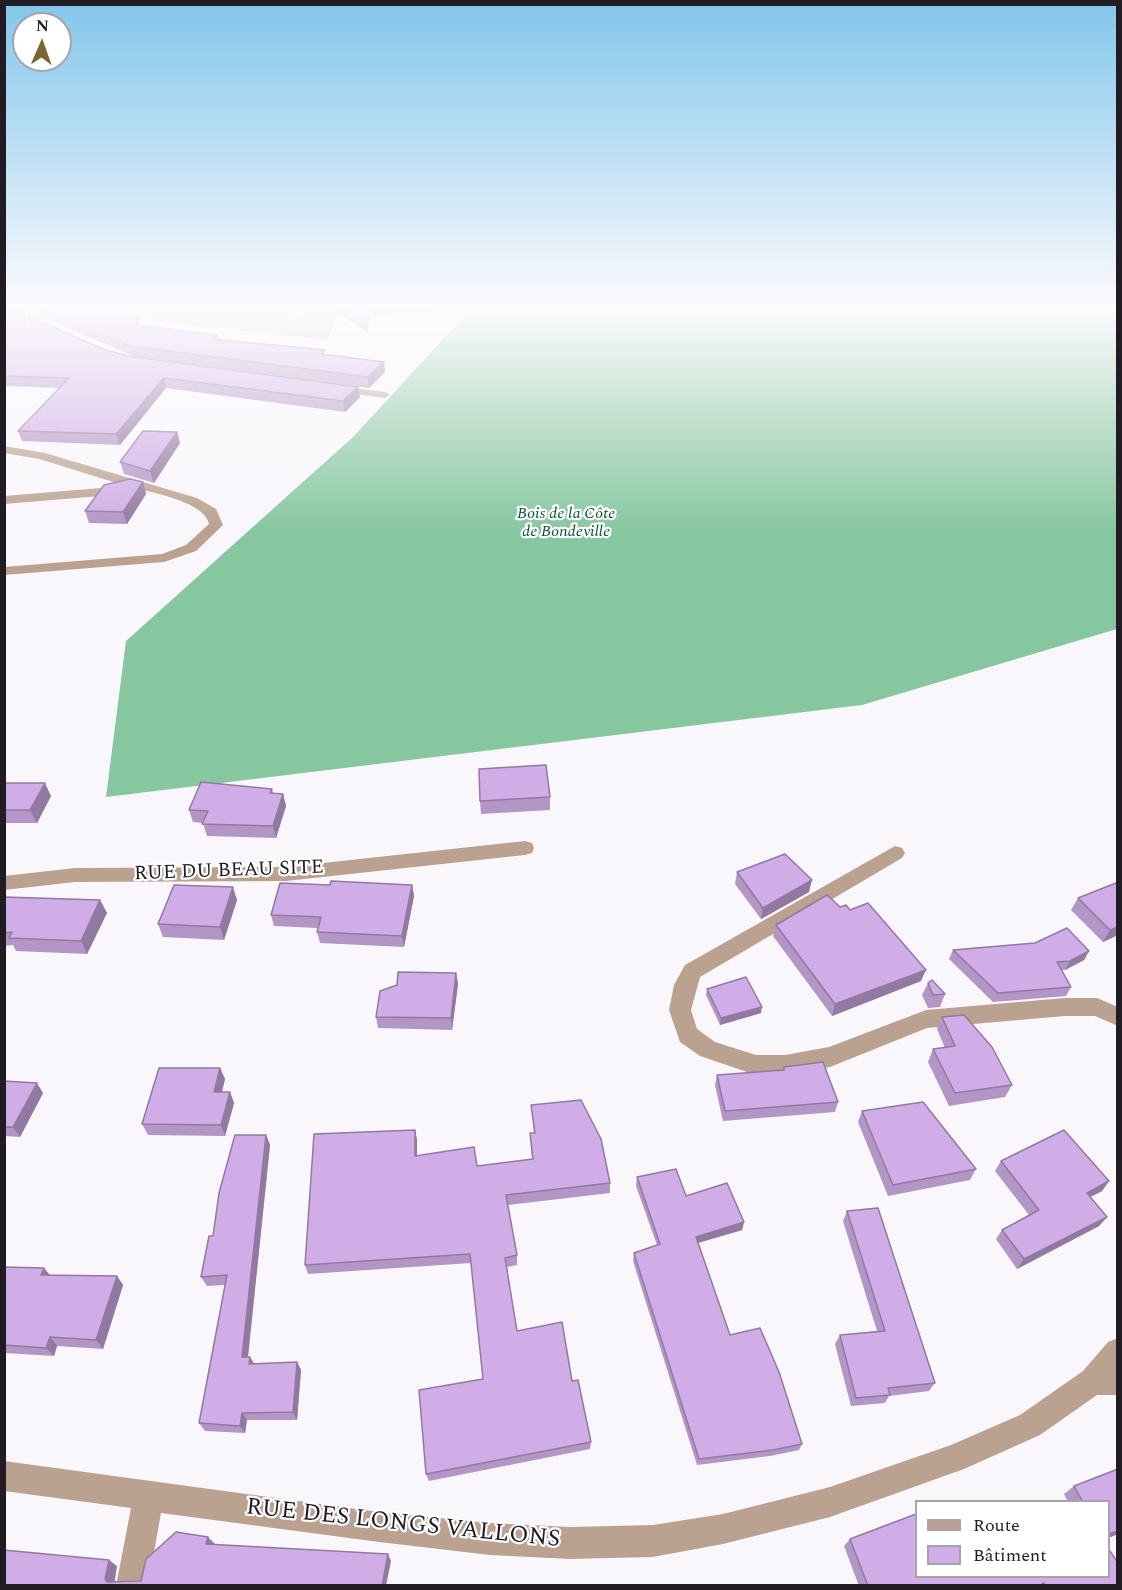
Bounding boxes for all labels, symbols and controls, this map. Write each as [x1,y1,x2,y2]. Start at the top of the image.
north arrow [12,12,72,72]
text: N [36,14,50,38]
park label: Bois de la Côte de Bondeville [517,505,615,543]
street label: RUE DU BEAU SITE [134,857,324,887]
street label: RUE DES LONGS VALLONS [245,1494,561,1556]
legend [915,1500,1110,1578]
text: Route [973,1512,1020,1539]
text: Bâtiment [973,1542,1047,1569]

